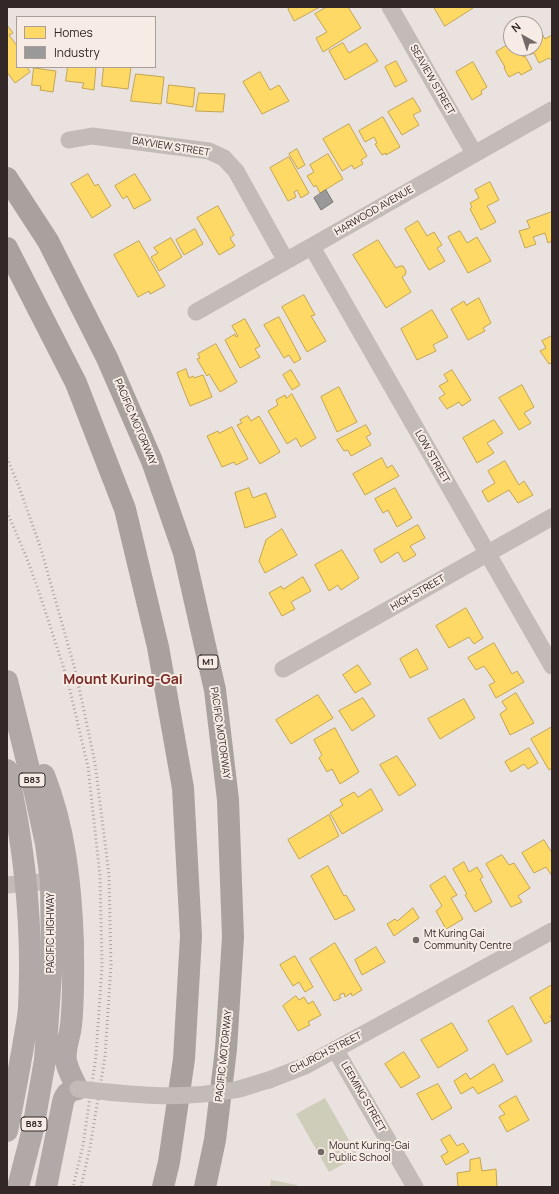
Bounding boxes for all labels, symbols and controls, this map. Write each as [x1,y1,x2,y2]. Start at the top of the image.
legend [16,16,156,68]
north arrow [503,16,543,56]
text: N [508,19,524,35]
text: Homes [54,24,93,41]
street label: SEAVIEW STREET [407,43,457,117]
text: Industry [54,44,100,61]
street label: BAYVIEW STREET [131,135,211,159]
street label: HARWOOD AVENUE [333,184,415,238]
street label: PACIFIC MOTORWAY [111,377,159,467]
street label: LOW STREET [412,428,452,486]
street label: HIGH STREET [389,573,447,613]
road number: M1 [198,655,218,669]
district label: Mount Kuring-Gai [63,672,183,688]
street label: PACIFIC MOTORWAY [208,686,232,780]
road number: B83 [19,773,45,787]
street label: PACIFIC HIGHWAY [45,893,57,973]
place label: Mt Kuring Gai Community Centre [424,928,512,952]
marker: Mt Kuring Gai Community Centre [411,935,421,945]
street label: PACIFIC MOTORWAY [213,1009,235,1103]
street label: CHURCH STREET [288,1030,364,1076]
street label: LEEMING STREET [338,1060,388,1134]
road number: B83 [21,1117,47,1131]
place label: Mount Kuring-Gai Public School [329,1140,410,1164]
marker: Mount Kuring-Gai Public School [316,1147,326,1157]

